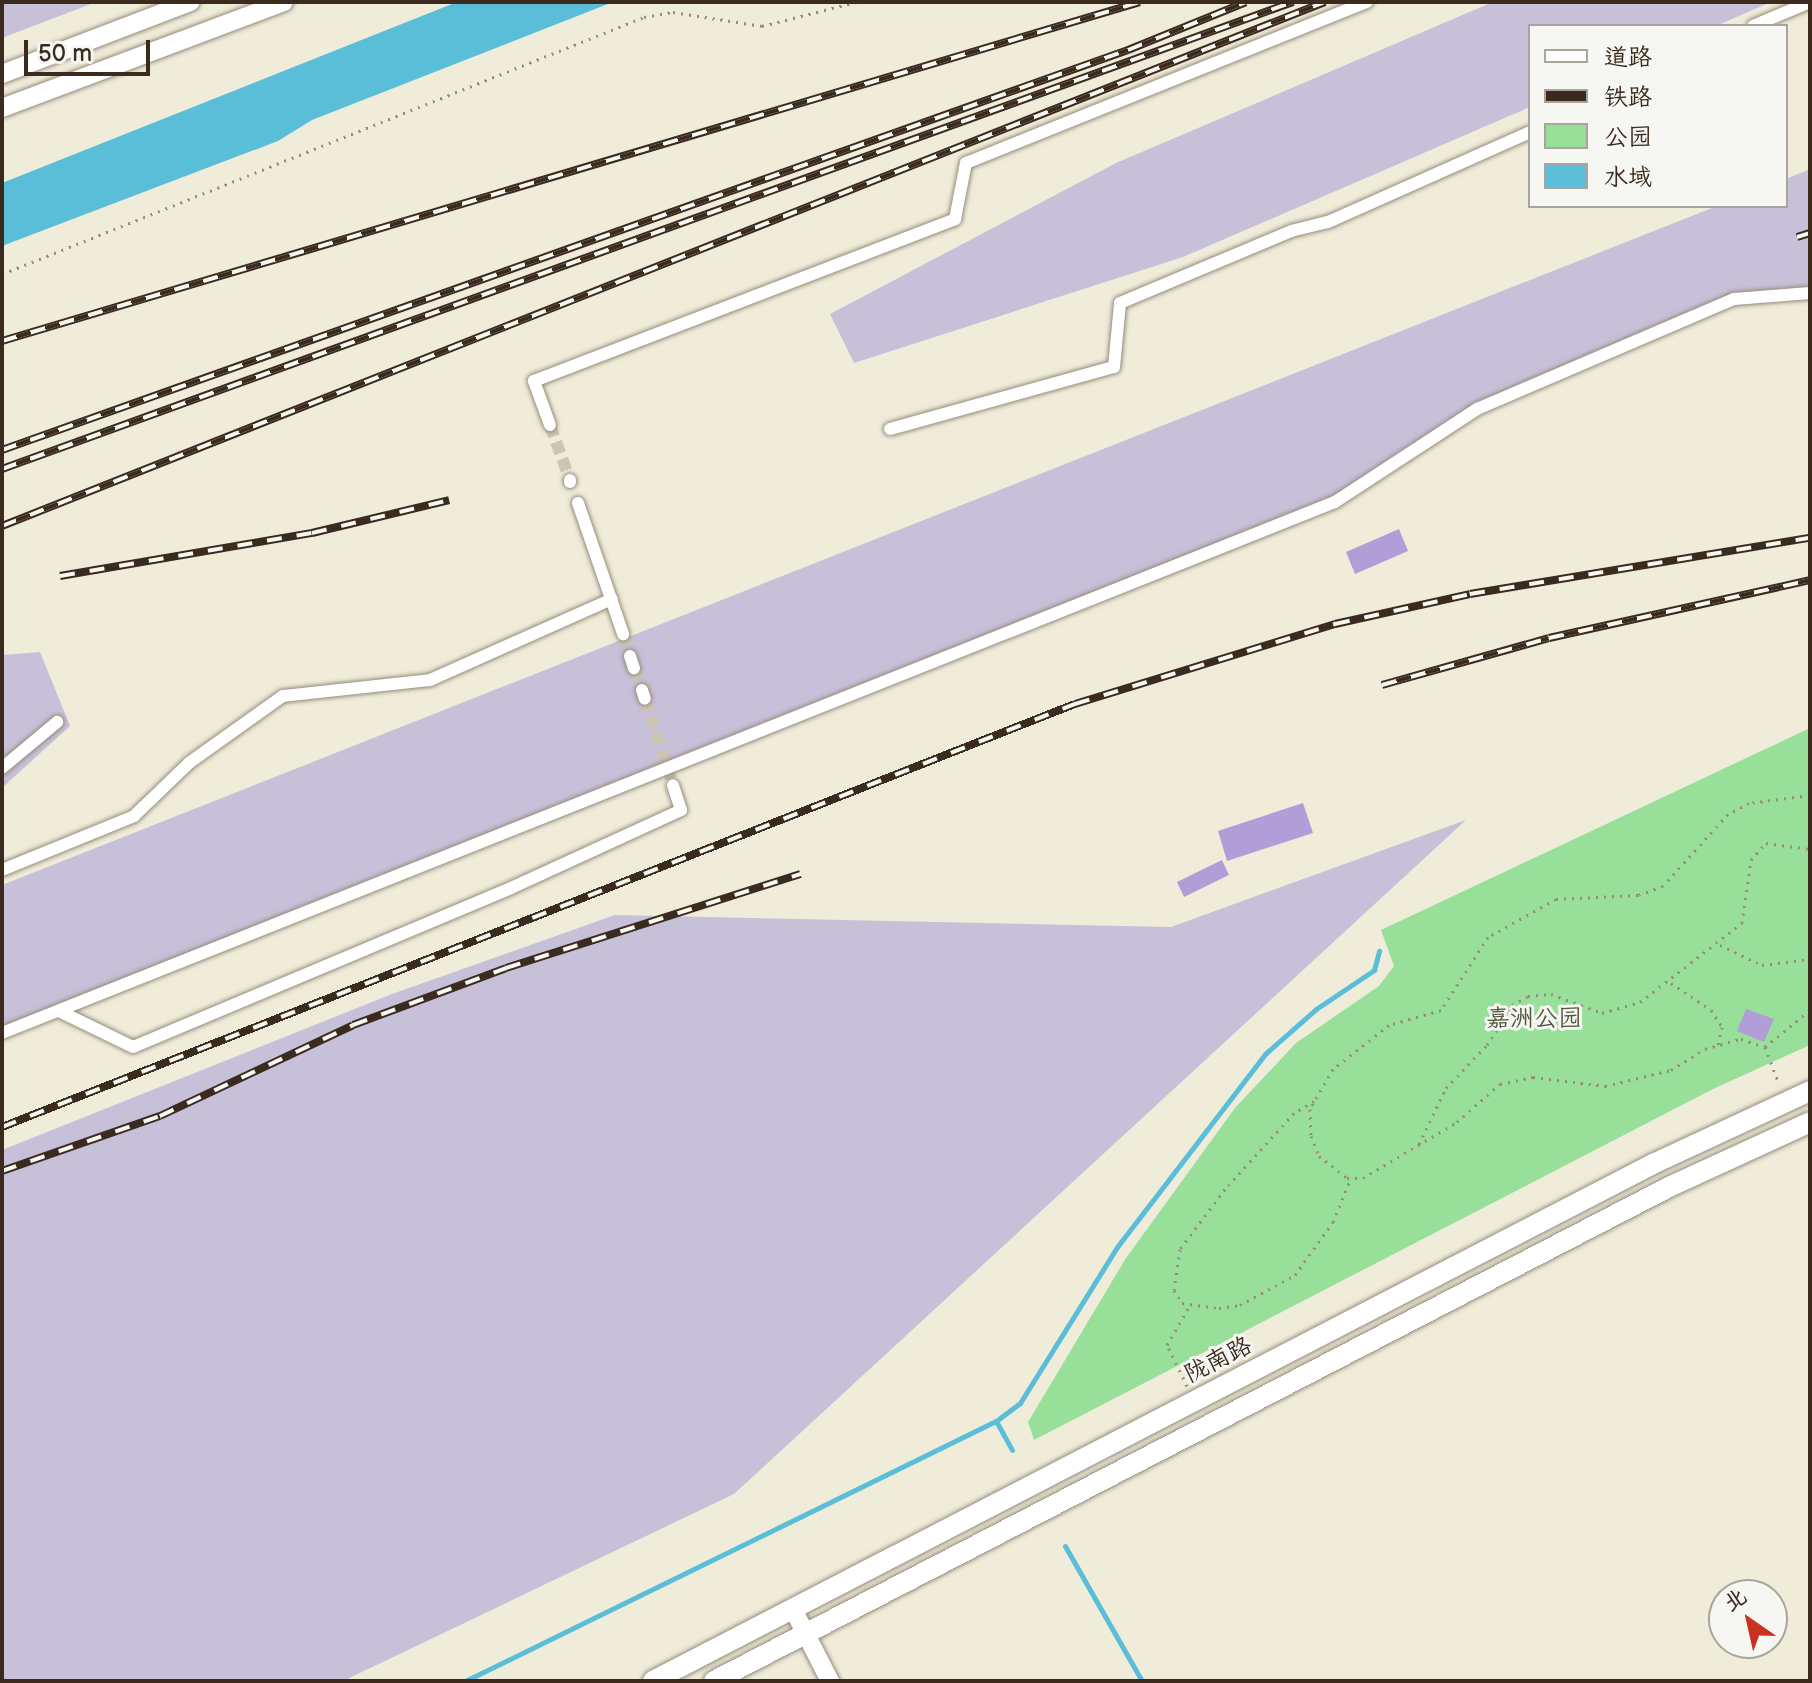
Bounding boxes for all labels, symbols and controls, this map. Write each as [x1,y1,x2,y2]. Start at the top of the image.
scale bar [28,24,154,74]
legend [1528,24,1788,208]
text: 50 m [38,39,92,68]
text: 道路 [1604,43,1652,72]
text: 铁路 [1604,83,1652,112]
text: 公园 [1604,123,1652,152]
text: 水域 [1604,163,1652,192]
park label: 嘉洲公园 [1486,1005,1582,1033]
street label: 陇南路 [1179,1331,1257,1389]
north arrow [1708,1579,1788,1659]
text: 北 [1719,1583,1752,1618]

